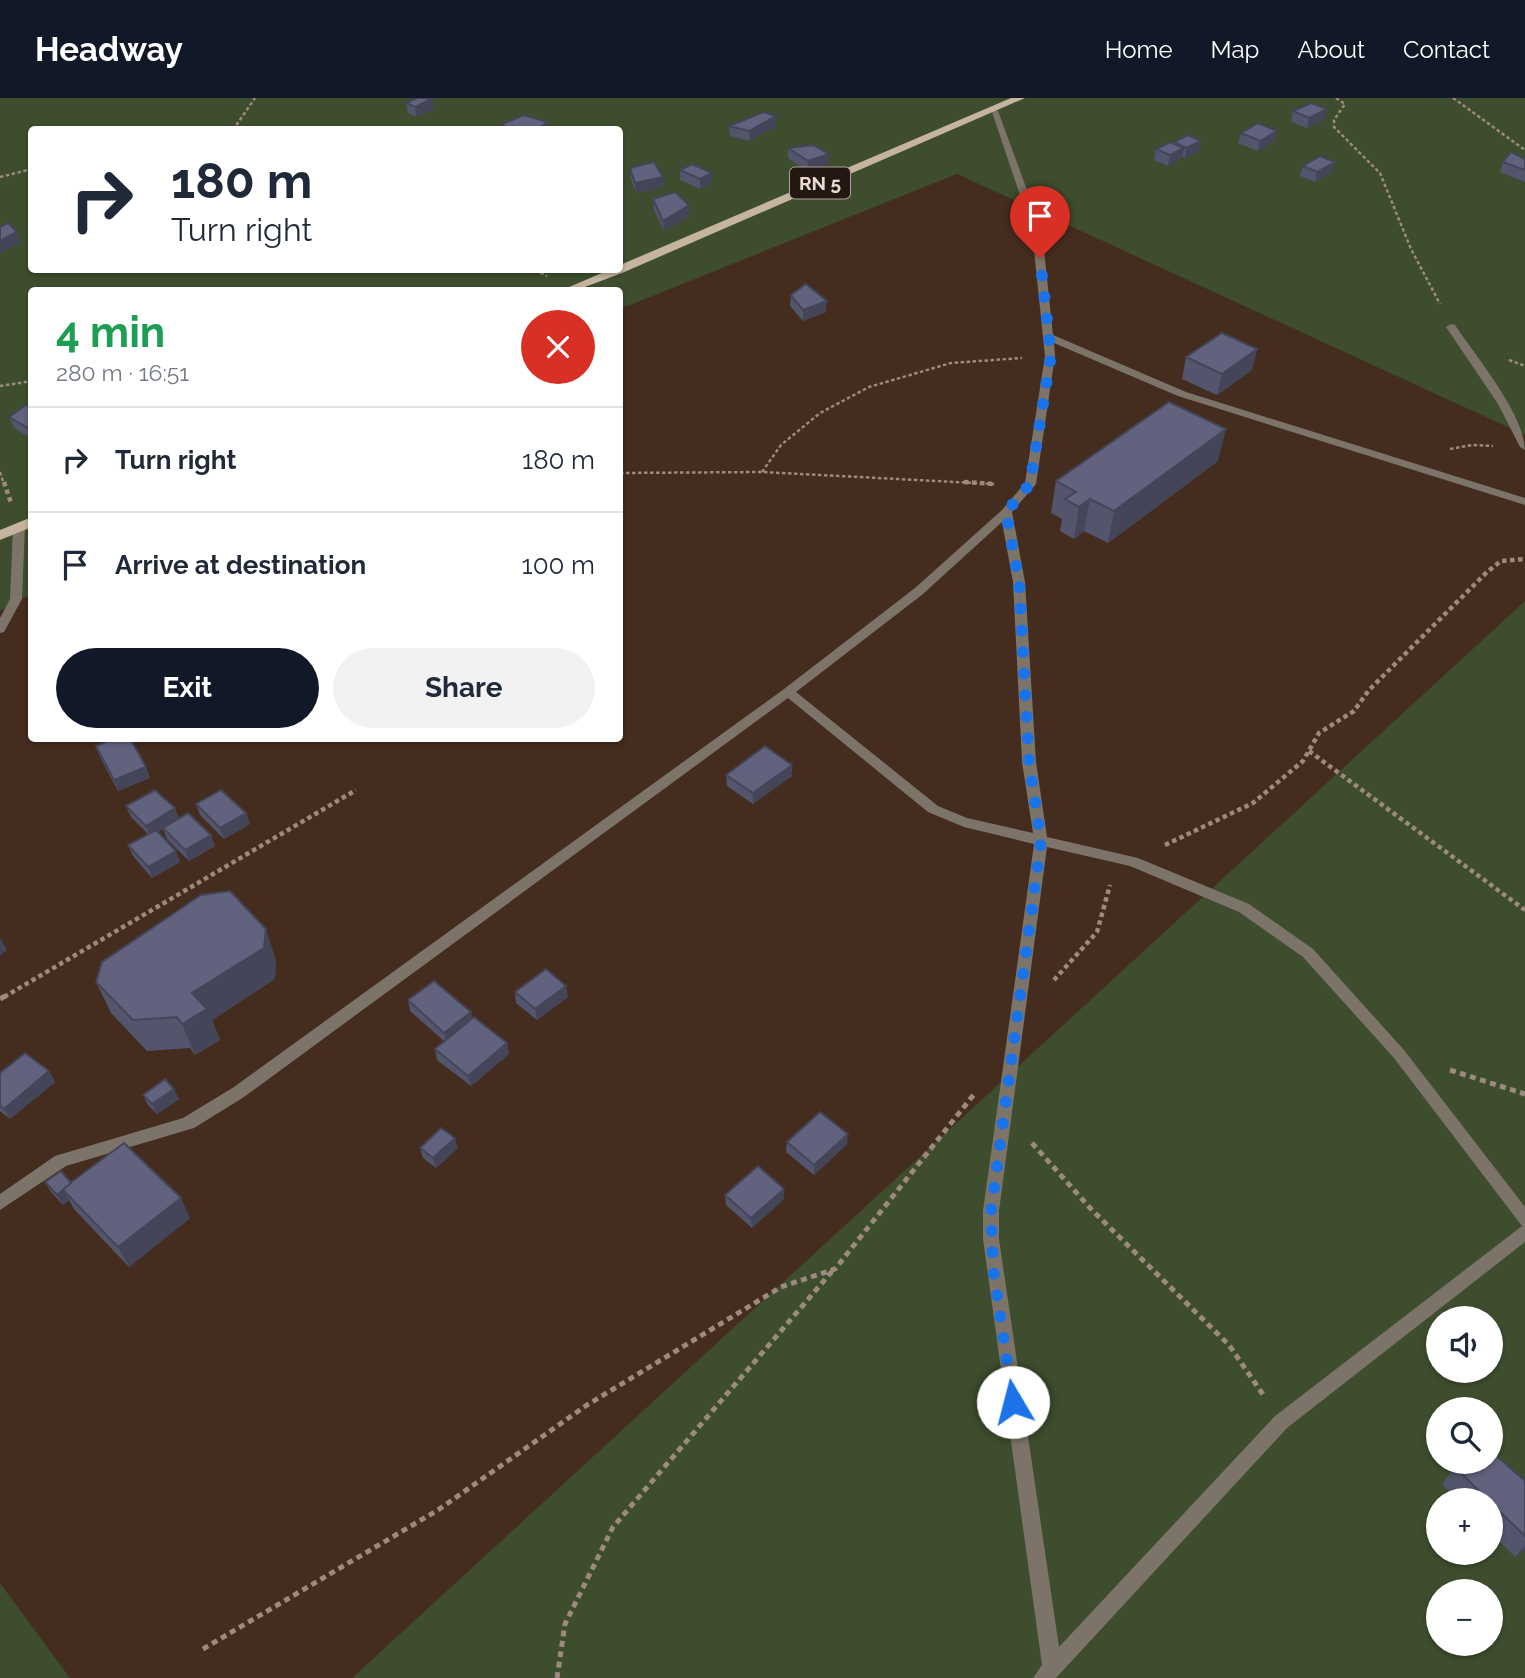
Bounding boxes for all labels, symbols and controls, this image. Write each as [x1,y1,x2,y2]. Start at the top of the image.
text: Headway [35,30,183,69]
text: Home [1105,35,1173,64]
text: Map [1211,35,1259,64]
text: About [1297,35,1365,64]
text: Contact [1403,35,1490,64]
text: 180 m [171,152,312,209]
icon: right [56,154,147,245]
road number: RN 5 [790,167,850,198]
pin [1010,186,1070,258]
icon: arrive [1021,197,1059,235]
text: Turn right [171,211,312,248]
text: 4 min [56,308,165,357]
button: close [521,310,595,384]
text: 280 m · 16:51 [56,359,189,386]
icon: right [56,441,94,479]
text: Turn right [115,445,236,475]
text: 180 m [522,445,595,475]
icon: arrive [56,546,94,584]
text: Arrive at destination [115,550,366,580]
text: 100 m [522,550,595,580]
button: Exit [56,648,319,728]
button: Share [333,648,595,728]
map controls [1426,1306,1503,1656]
button: sound [1426,1306,1503,1383]
position arrow [976,1365,1050,1439]
button: search [1426,1397,1503,1474]
button: + [1426,1488,1503,1565]
button: − [1426,1579,1503,1656]

